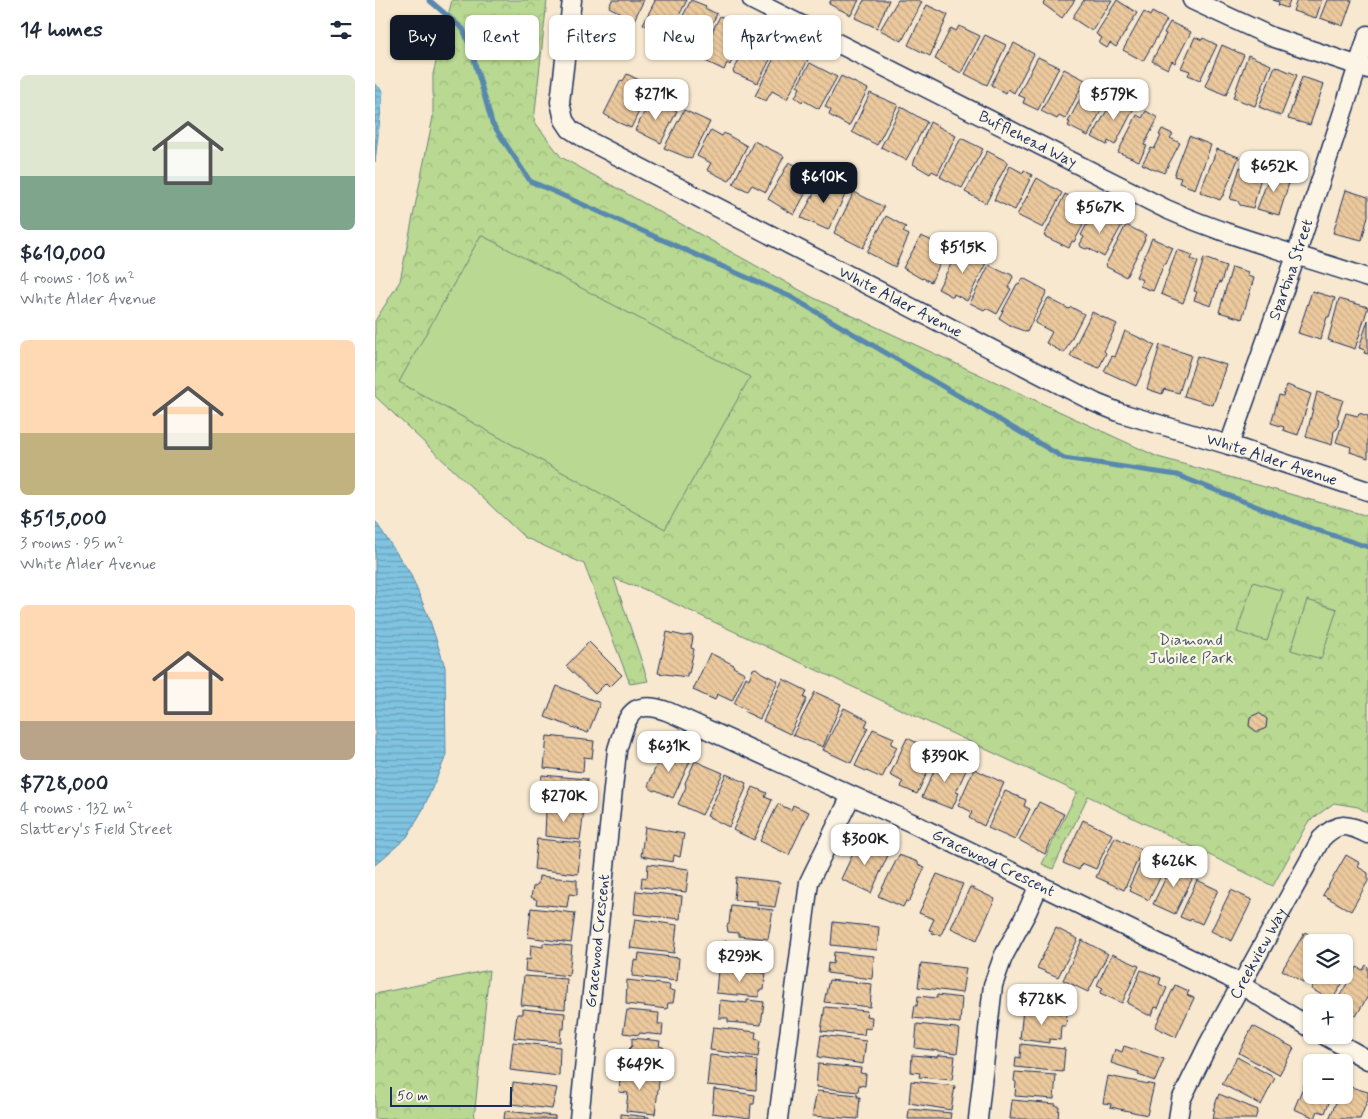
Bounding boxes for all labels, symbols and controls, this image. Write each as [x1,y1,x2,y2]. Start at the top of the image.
chip: Buy [390,15,455,60]
chip: Rent [465,15,539,60]
chip: Filters [549,15,635,60]
chip: New [645,15,713,60]
chip: Apartment [723,15,841,60]
text: 14 homes [20,16,103,44]
icon: filters [327,16,355,44]
pin: $271K [621,78,691,121]
pin: $579K [1079,78,1149,121]
text: $271K [635,84,677,105]
text: $579K [1091,84,1137,105]
street label: Bufflehead Way [975,106,1081,173]
icon: home [143,108,233,198]
pin: $652K [1239,150,1309,193]
text: $652K [1251,156,1297,177]
pin: $610K [789,162,859,204]
text: $610K [801,167,847,188]
pin: $567K [1065,192,1135,234]
text: $567K [1076,197,1124,218]
street label: Spartina Street [1264,216,1318,323]
pin: $515K [928,232,998,274]
text: $515K [940,237,986,258]
text: $610,000 [20,240,106,268]
street label: White Alder Avenue [835,261,966,343]
text: 4 rooms · 108 m² [20,268,135,289]
text: White Alder Avenue [20,289,156,310]
icon: home [143,373,233,463]
street label: White Alder Avenue [1204,428,1340,491]
text: $515,000 [20,505,107,533]
text: 3 rooms · 95 m² [20,533,124,554]
text: White Alder Avenue [20,554,156,575]
park label: Diamond Jubilee Park [1149,630,1233,669]
icon: home [143,638,233,728]
pin: $631K [634,730,704,773]
text: $631K [648,736,690,757]
pin: $390K [910,740,980,783]
text: $390K [921,746,969,767]
text: $728,000 [20,770,108,798]
pin: $270K [529,780,599,823]
text: $270K [541,786,587,807]
text: 4 rooms · 132 m² [20,798,133,819]
text: Slattery's Field Street [20,819,172,840]
pin: $300K [830,824,900,866]
street label: Gracewood Crescent [929,824,1058,902]
text: $300K [842,829,888,850]
pin: $626K [1139,846,1209,888]
text: $626K [1152,851,1196,872]
street label: Gracewood Crescent [580,873,615,1009]
street label: Creekview Way [1225,904,1292,1003]
map controls [1303,934,1353,1104]
button: layers [1303,934,1353,984]
pin: $293K [705,940,775,983]
text: $293K [718,946,762,967]
pin: $728K [1007,984,1077,1026]
text: $728K [1018,989,1066,1010]
button: + [1303,994,1353,1044]
pin: $649K [605,1048,675,1091]
text: $649K [616,1054,664,1075]
button: − [1303,1054,1353,1104]
scale bar [390,1084,513,1107]
text: 50 m [397,1087,428,1105]

